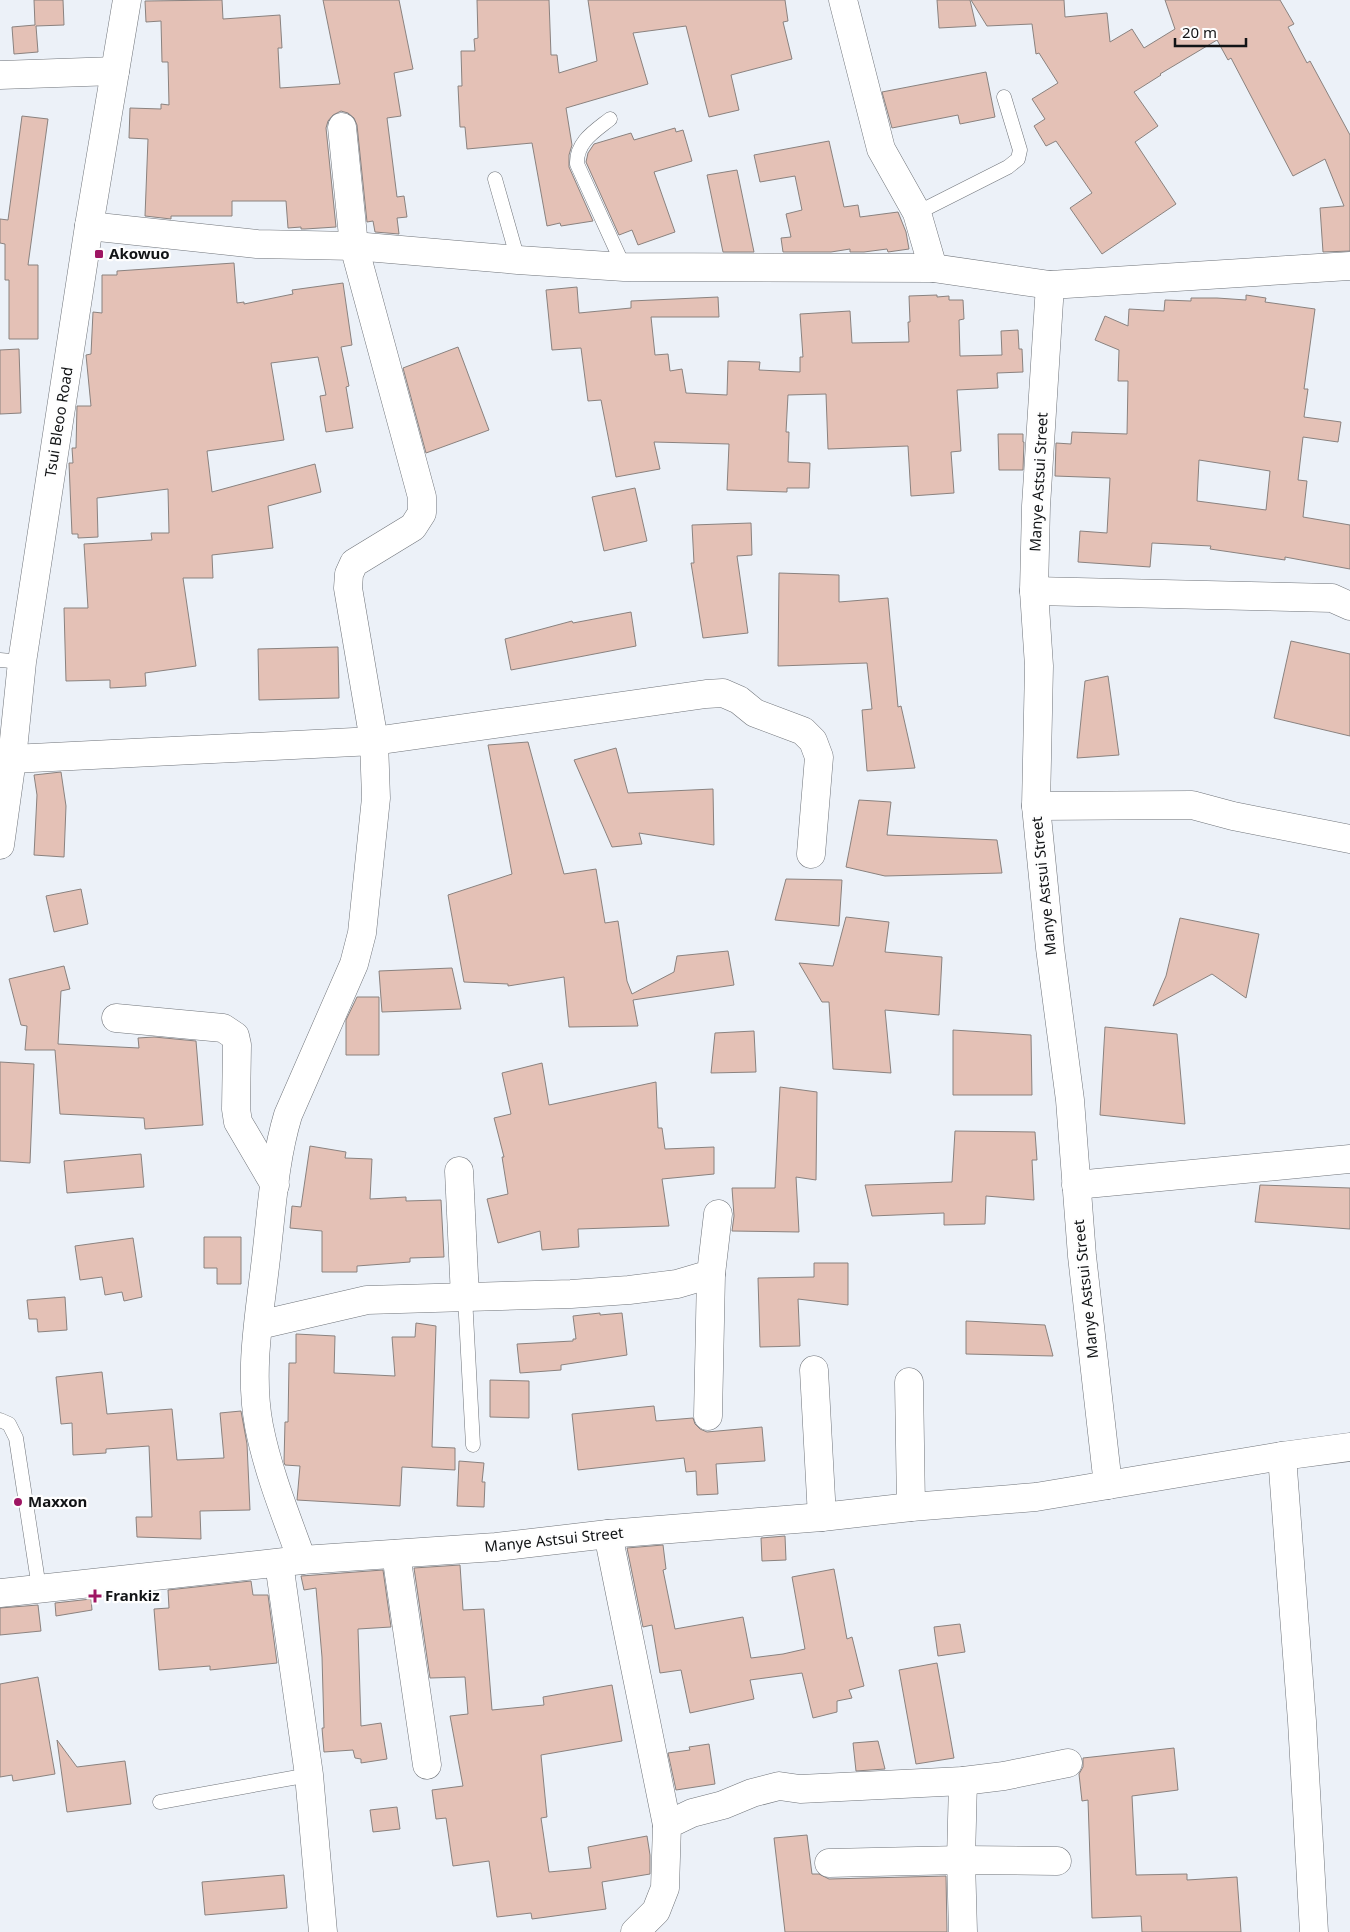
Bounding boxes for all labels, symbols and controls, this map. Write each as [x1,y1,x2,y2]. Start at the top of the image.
scale bar [1175,15,1246,47]
text: 20 m [1182,22,1217,42]
place label: Akowuo [109,243,170,263]
marker: Akowuo [93,248,105,260]
street label: Tsui Bleoo Road [39,365,77,479]
street label: Manye Astsui Street [1024,411,1052,552]
street label: Manye Astsui Street [1026,815,1060,957]
street label: Manye Astsui Street [1068,1218,1102,1360]
place label: Maxxon [28,1491,87,1511]
marker: Maxxon [12,1496,24,1508]
street label: Manye Astsui Street [483,1522,625,1556]
place label: Frankiz [105,1585,160,1605]
marker: Frankiz [89,1590,101,1602]

